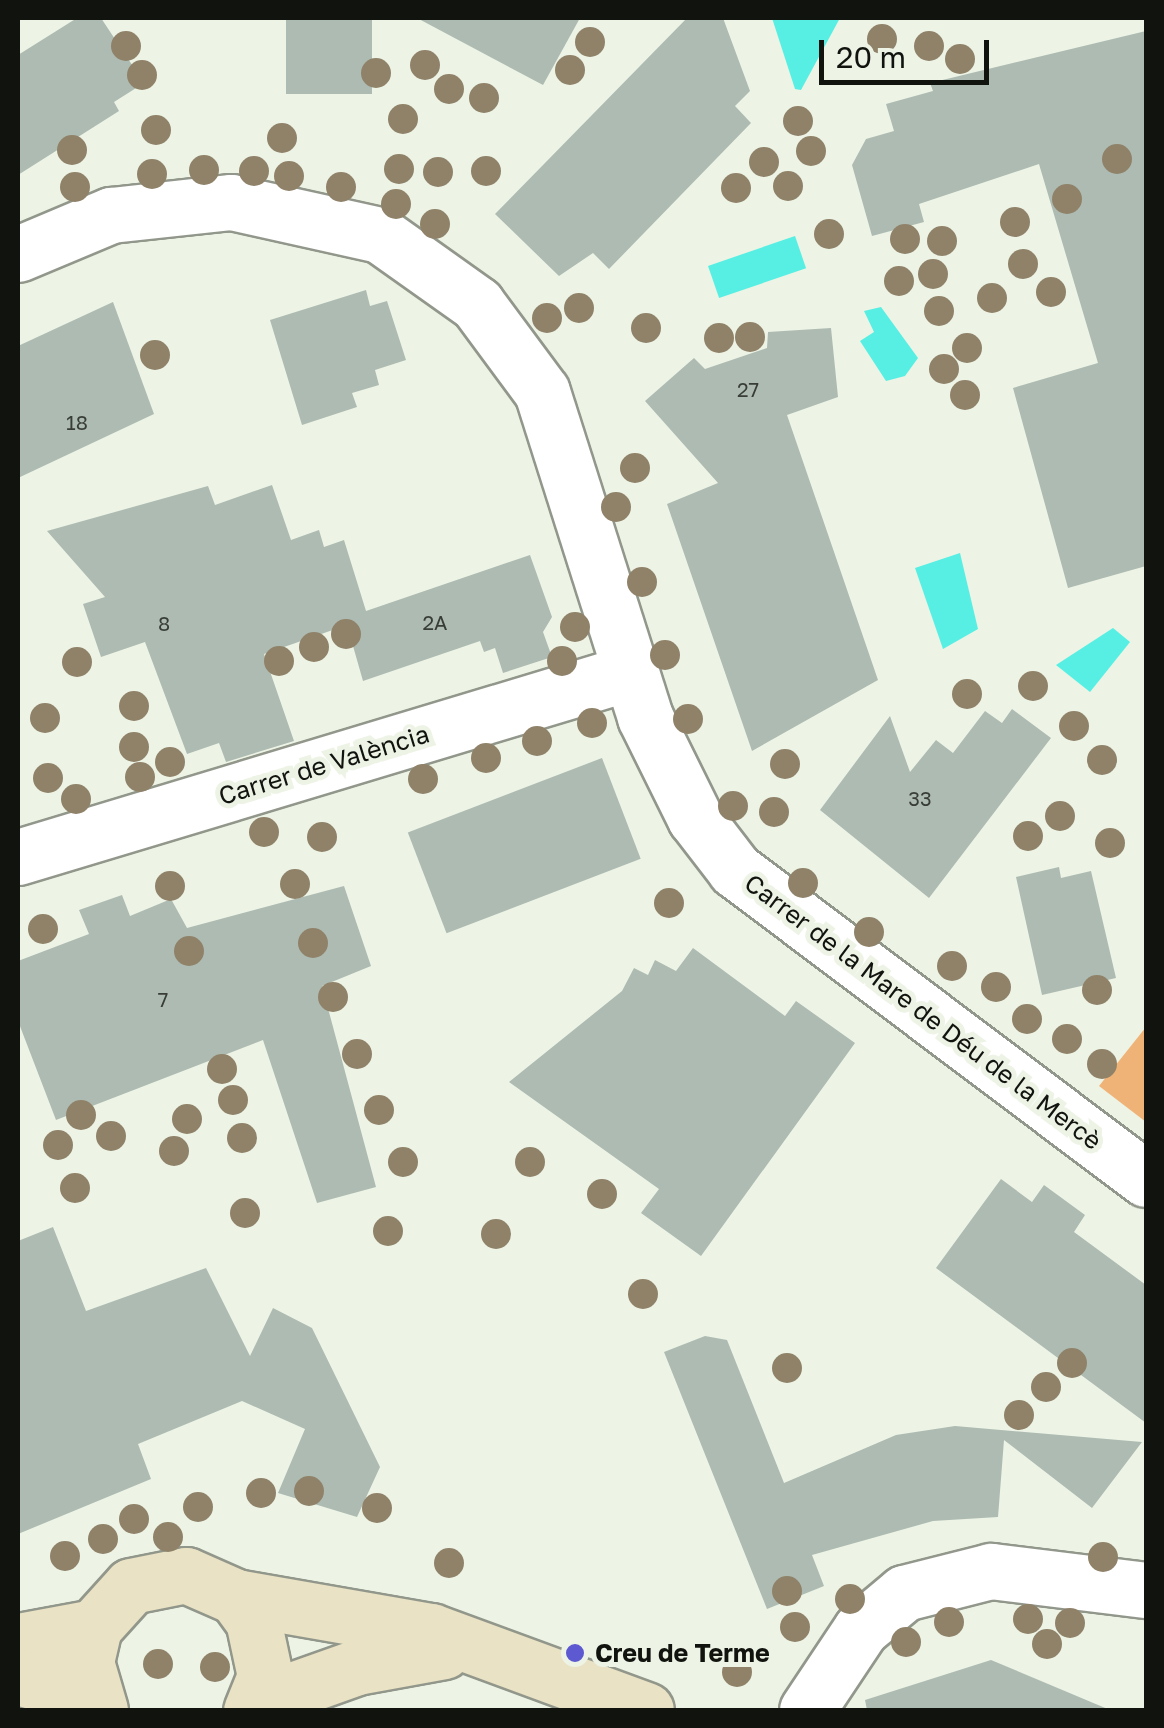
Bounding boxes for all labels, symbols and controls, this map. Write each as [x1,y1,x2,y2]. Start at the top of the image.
scale bar [824,20,994,82]
text: 20 m [836,39,906,75]
house number: 27 [737,377,759,401]
house number: 18 [66,410,88,434]
house number: 2A [423,610,447,634]
house number: 8 [158,611,170,635]
street label: Carrer de València [215,719,433,811]
house number: 33 [908,786,932,810]
street label: Carrer de la Mare de Déu de la Mercè [739,868,1107,1156]
house number: 7 [158,987,168,1011]
place label: Creu de Terme [595,1638,770,1668]
marker: Creu de Terme [564,1642,586,1664]

